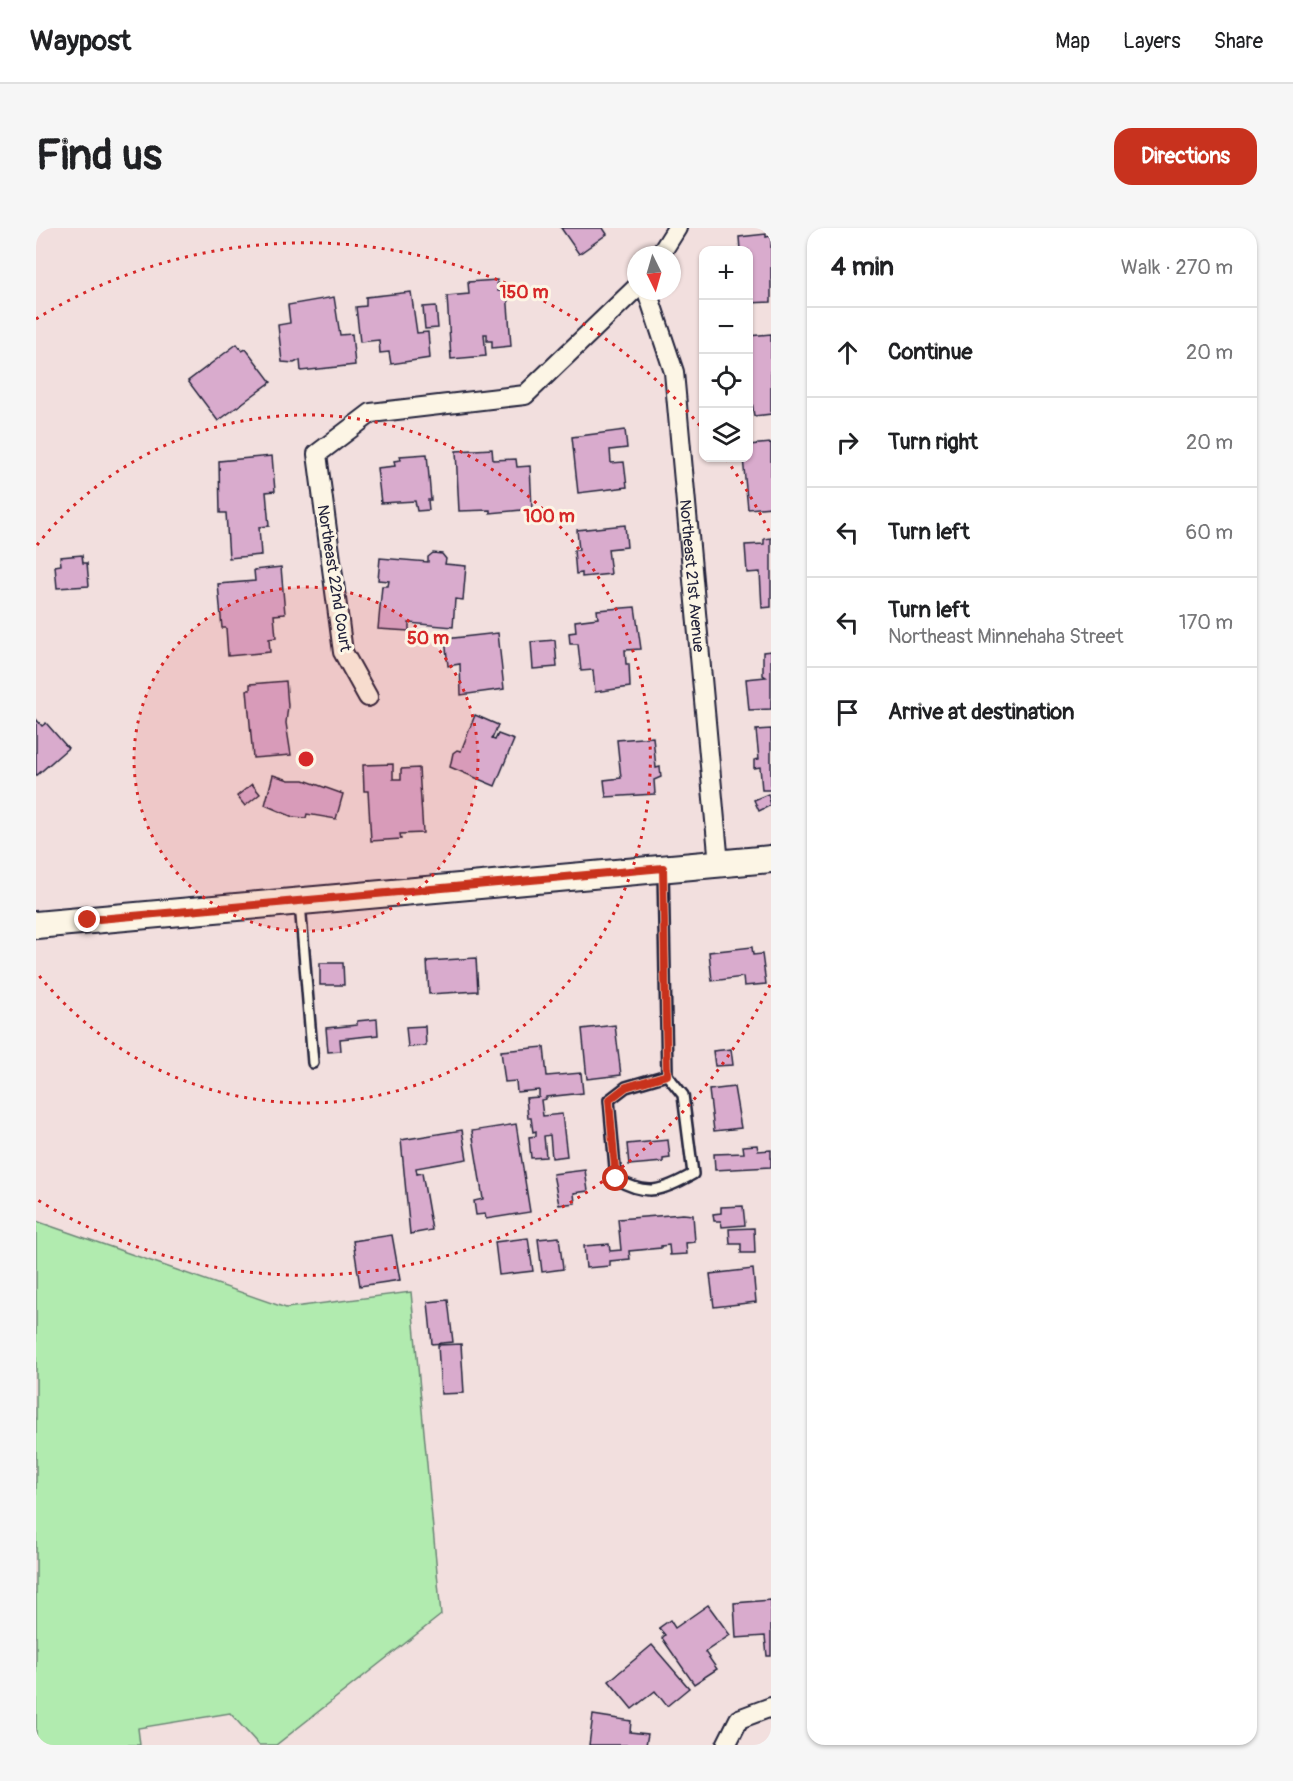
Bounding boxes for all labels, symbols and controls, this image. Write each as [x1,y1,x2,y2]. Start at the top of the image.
text: Waypost [30,24,131,59]
text: Map [1055,28,1090,55]
text: Layers [1123,28,1181,55]
text: Share [1214,28,1263,55]
button: Directions [1114,128,1257,185]
text: Find us [36,130,162,182]
north arrow [627,246,681,300]
map controls [699,246,753,462]
button: + [699,246,753,300]
text: 4 min [831,251,894,283]
text: Walk · 270 m [1121,255,1233,280]
text: 150 m [500,281,549,304]
button: − [699,300,753,354]
icon: ahead [831,336,864,369]
text: Continue [888,338,972,366]
text: 20 m [1186,340,1233,365]
button: locate [699,354,753,408]
button: layers [699,408,753,462]
icon: right [831,426,864,459]
text: Turn right [888,428,978,456]
text: 20 m [1186,430,1233,455]
street label: Northeast 21st Avenue [675,499,709,653]
street label: Northeast 22nd Court [313,503,356,654]
text: 100 m [523,505,575,528]
icon: left [831,516,864,549]
text: Turn left [888,518,970,546]
text: 60 m [1186,520,1233,545]
text: Turn left [888,596,970,624]
icon: left [831,606,864,639]
text: 170 m [1179,610,1233,635]
text: Northeast Minnehaha Street [888,624,1124,649]
text: 50 m [407,627,449,650]
icon: arrive [831,696,864,729]
text: Arrive at destination [888,698,1074,726]
centre of rings [296,749,316,769]
route end [74,906,100,932]
route start [602,1165,628,1191]

